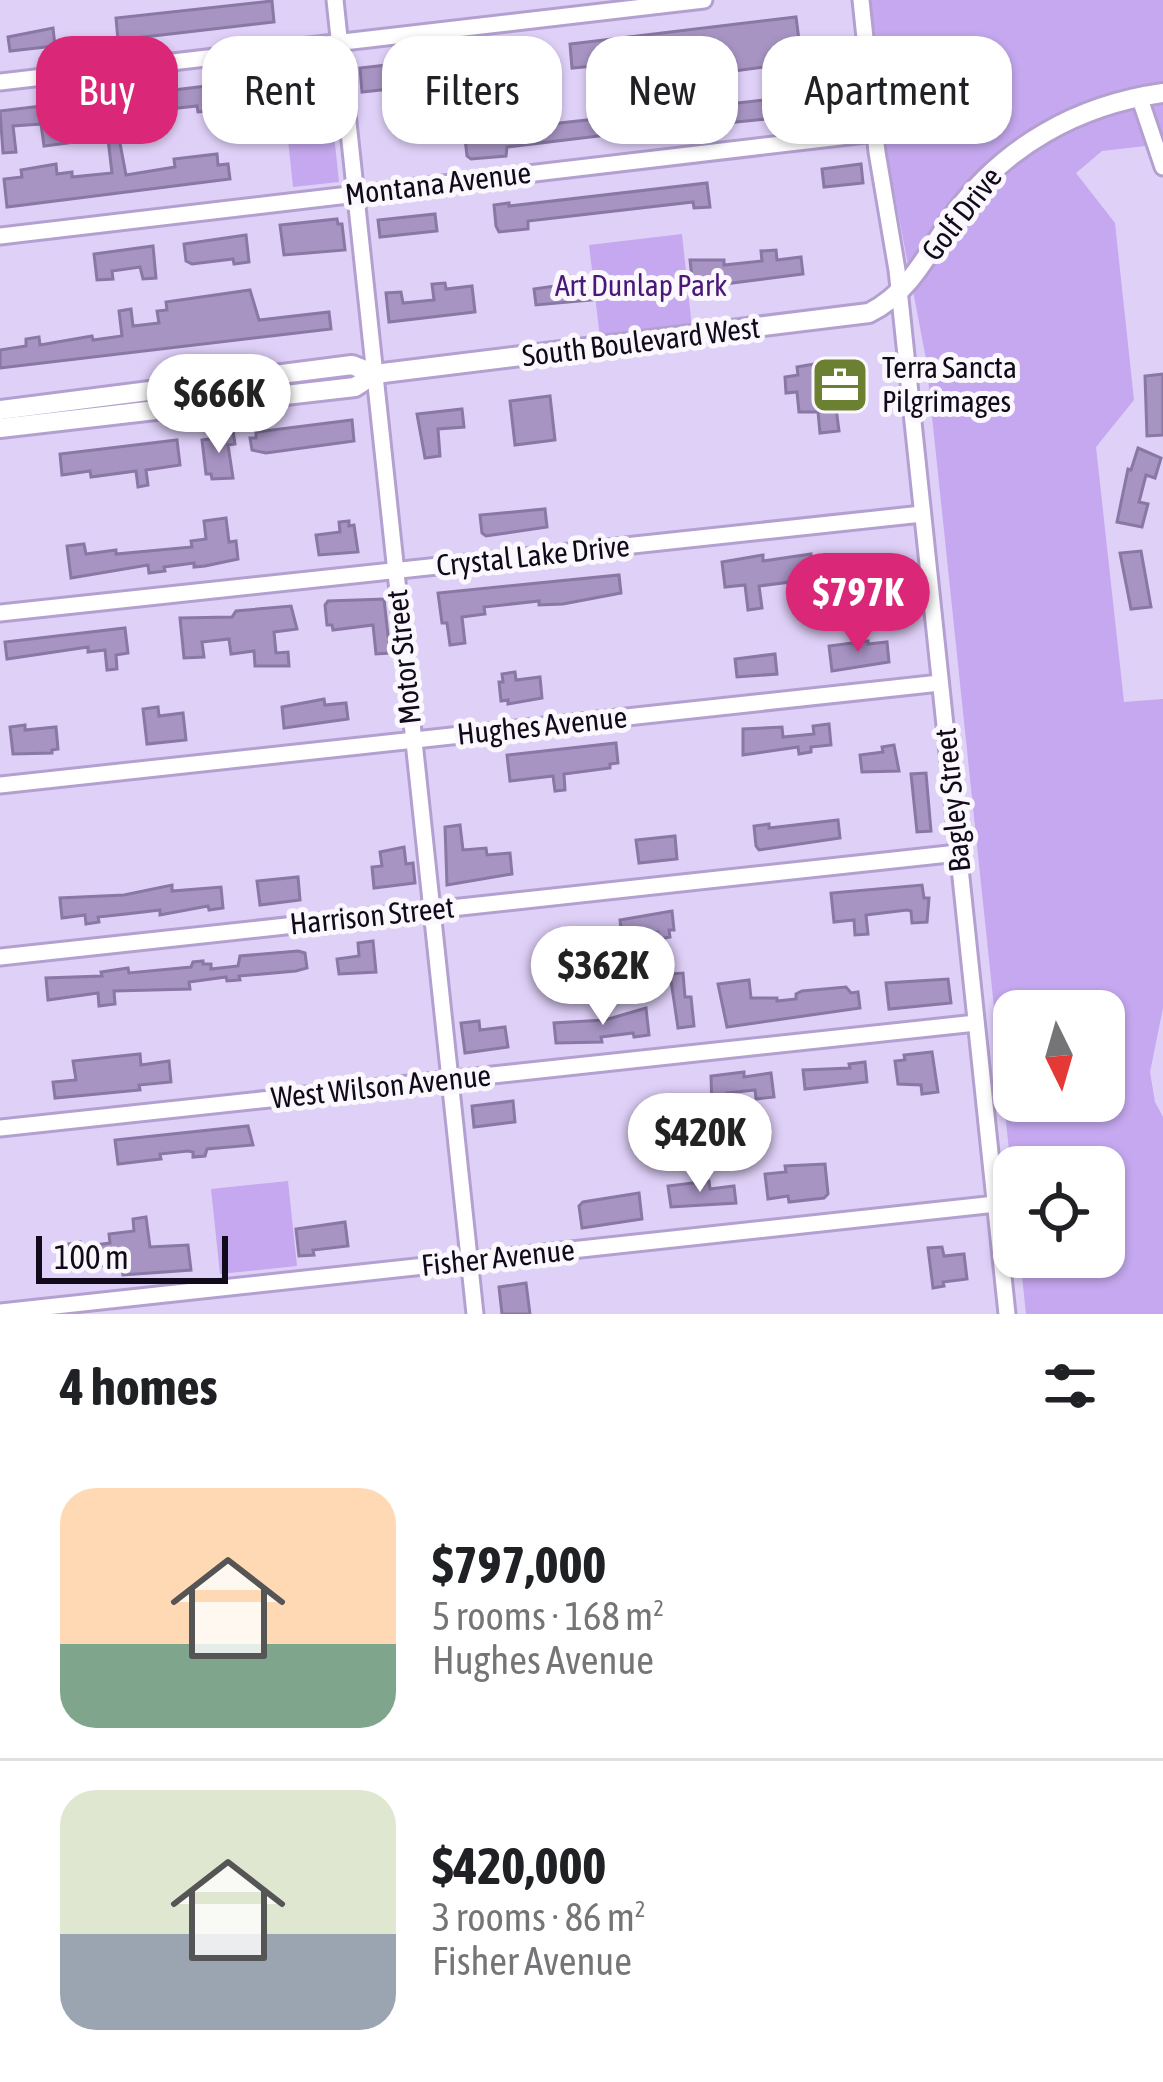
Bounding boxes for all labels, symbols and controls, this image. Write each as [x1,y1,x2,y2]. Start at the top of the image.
chip: Buy [36,36,178,144]
chip: Rent [202,36,358,144]
chip: Filters [382,36,562,144]
chip: New [586,36,738,144]
chip: Apartment [762,36,1012,144]
street label: Montana Avenue [343,155,533,211]
street label: Golf Drive [914,160,1008,267]
park label: Art Dunlap Park [555,268,727,302]
street label: South Boulevard West [520,310,762,372]
place label: Terra Sancta Pilgrimages [882,350,1017,418]
pin: $666K [135,354,303,456]
office icon: Terra Sancta Pilgrimages [809,354,871,416]
text: $666K [174,371,264,415]
street label: Crystal Lake Drive [435,528,631,582]
pin: $797K [774,553,942,655]
text: $797K [813,570,903,614]
street label: Motor Street [379,588,427,726]
street label: Hughes Avenue [455,699,629,751]
street label: Bagley Street [928,727,976,874]
street label: Harrison Street [288,889,456,941]
pin: $362K [519,926,687,1028]
text: $362K [558,943,648,987]
north arrow [993,990,1125,1122]
map controls [993,990,1125,1278]
street label: West Wilson Avenue [269,1058,492,1114]
pin: $420K [616,1093,784,1195]
text: $420K [655,1110,745,1154]
button: locate [993,1146,1125,1278]
scale bar [36,1230,228,1283]
street label: Fisher Avenue [420,1232,576,1282]
text: 100 m [54,1238,129,1276]
icon: filters [1037,1353,1103,1419]
text: 4 homes [60,1357,218,1416]
text: $797,000 [432,1535,606,1594]
icon: home [156,1536,300,1680]
text: 5 rooms · 168 m² [432,1594,664,1638]
text: Hughes Avenue [432,1638,654,1682]
text: $420,000 [432,1836,606,1895]
icon: home [156,1838,300,1982]
text: 3 rooms · 86 m² [432,1895,646,1939]
text: Fisher Avenue [432,1939,632,1983]

